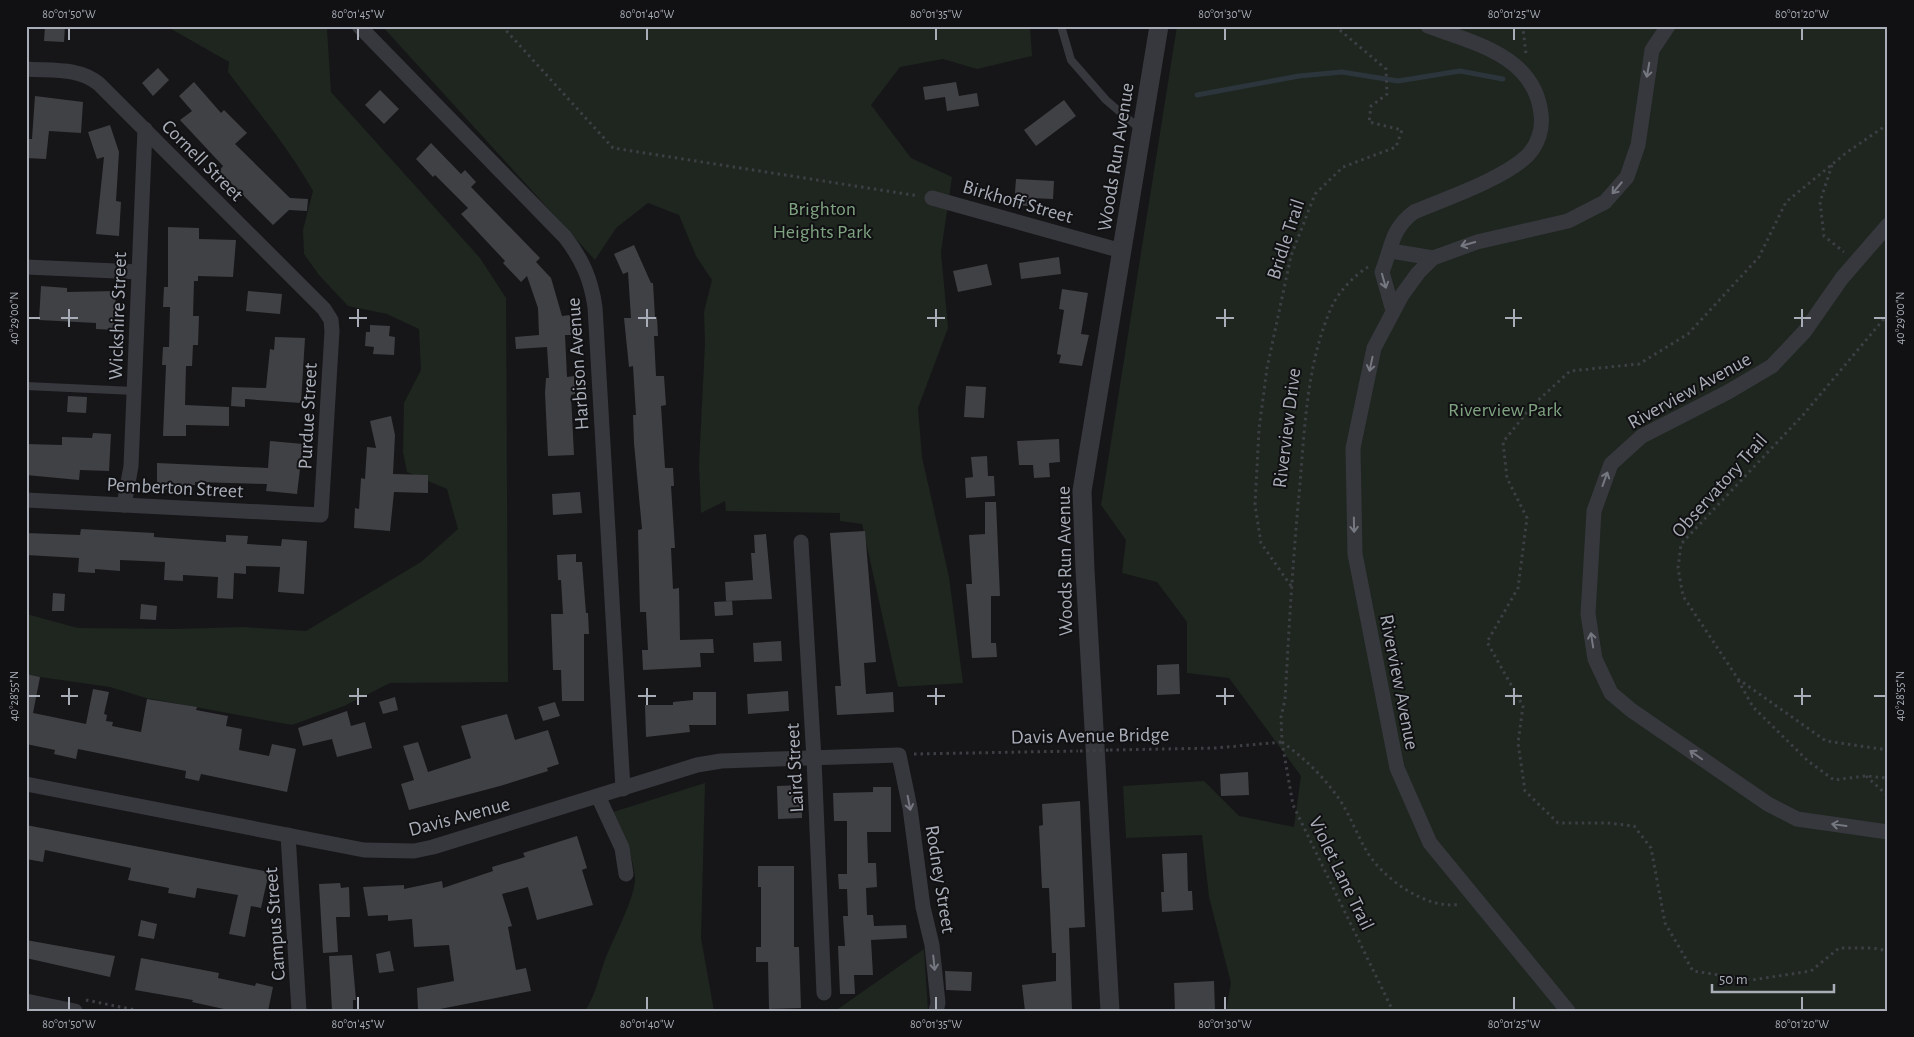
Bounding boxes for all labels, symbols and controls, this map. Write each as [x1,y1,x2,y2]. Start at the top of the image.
text: 80°01'50"W [42,8,96,20]
text: 80°01'45"W [331,8,385,20]
text: 80°01'40"W [620,8,674,20]
text: 80°01'35"W [910,8,962,20]
text: 80°01'30"W [1198,8,1252,20]
text: 80°01'25"W [1488,8,1541,20]
text: 80°01'20"W [1775,8,1829,20]
one-way arrow [1642,61,1652,77]
street label: Woods Run Avenue [1094,81,1138,233]
street label: Cornell Street [158,116,247,206]
street label: Birkhoff Street [960,177,1076,227]
one-way arrow [1612,182,1623,195]
street label: Bridle Trail [1264,197,1308,282]
park label: Brighton Heights Park [772,199,872,242]
one-way arrow [1461,240,1477,250]
street label: Wickshire Street [106,251,130,380]
one-way arrow [1380,272,1390,288]
text: 40°29'00"N [8,292,20,344]
text: 40°29'00"N [1894,292,1906,344]
street label: Harbison Avenue [563,297,593,431]
street label: Riverview Avenue [1624,349,1755,433]
one-way arrow [1365,355,1375,371]
street label: Purdue Street [295,362,321,470]
street label: Riverview Drive [1270,367,1304,489]
park label: Riverview Park [1448,400,1562,420]
street label: Observatory Trail [1668,430,1771,541]
one-way arrow [1601,472,1610,488]
street label: Pemberton Street [106,474,245,502]
street label: Woods Run Avenue [1054,486,1076,636]
one-way arrow [1349,516,1359,532]
street label: Riverview Avenue [1376,613,1422,752]
one-way arrow [1587,632,1597,648]
text: 40°28'55"N [8,671,20,721]
text: 40°28'55"N [1894,671,1906,721]
street label: Laird Street [783,722,807,813]
street label: Davis Avenue Bridge [1011,725,1170,747]
one-way arrow [1689,750,1703,760]
street label: Davis Avenue [406,794,512,840]
one-way arrow [904,794,914,810]
street label: Violet Lane Trail [1305,813,1377,933]
one-way arrow [1832,820,1848,830]
street label: Rodney Street [922,824,959,935]
street label: Campus Street [261,866,289,981]
one-way arrow [929,955,938,971]
scale bar [1712,962,1834,994]
text: 50 m [1719,972,1748,987]
text: 80°01'50"W [42,1018,96,1030]
text: 80°01'45"W [331,1018,385,1030]
text: 80°01'40"W [620,1018,674,1030]
text: 80°01'35"W [910,1018,962,1030]
text: 80°01'30"W [1198,1018,1252,1030]
text: 80°01'25"W [1488,1018,1541,1030]
text: 80°01'20"W [1775,1018,1829,1030]

